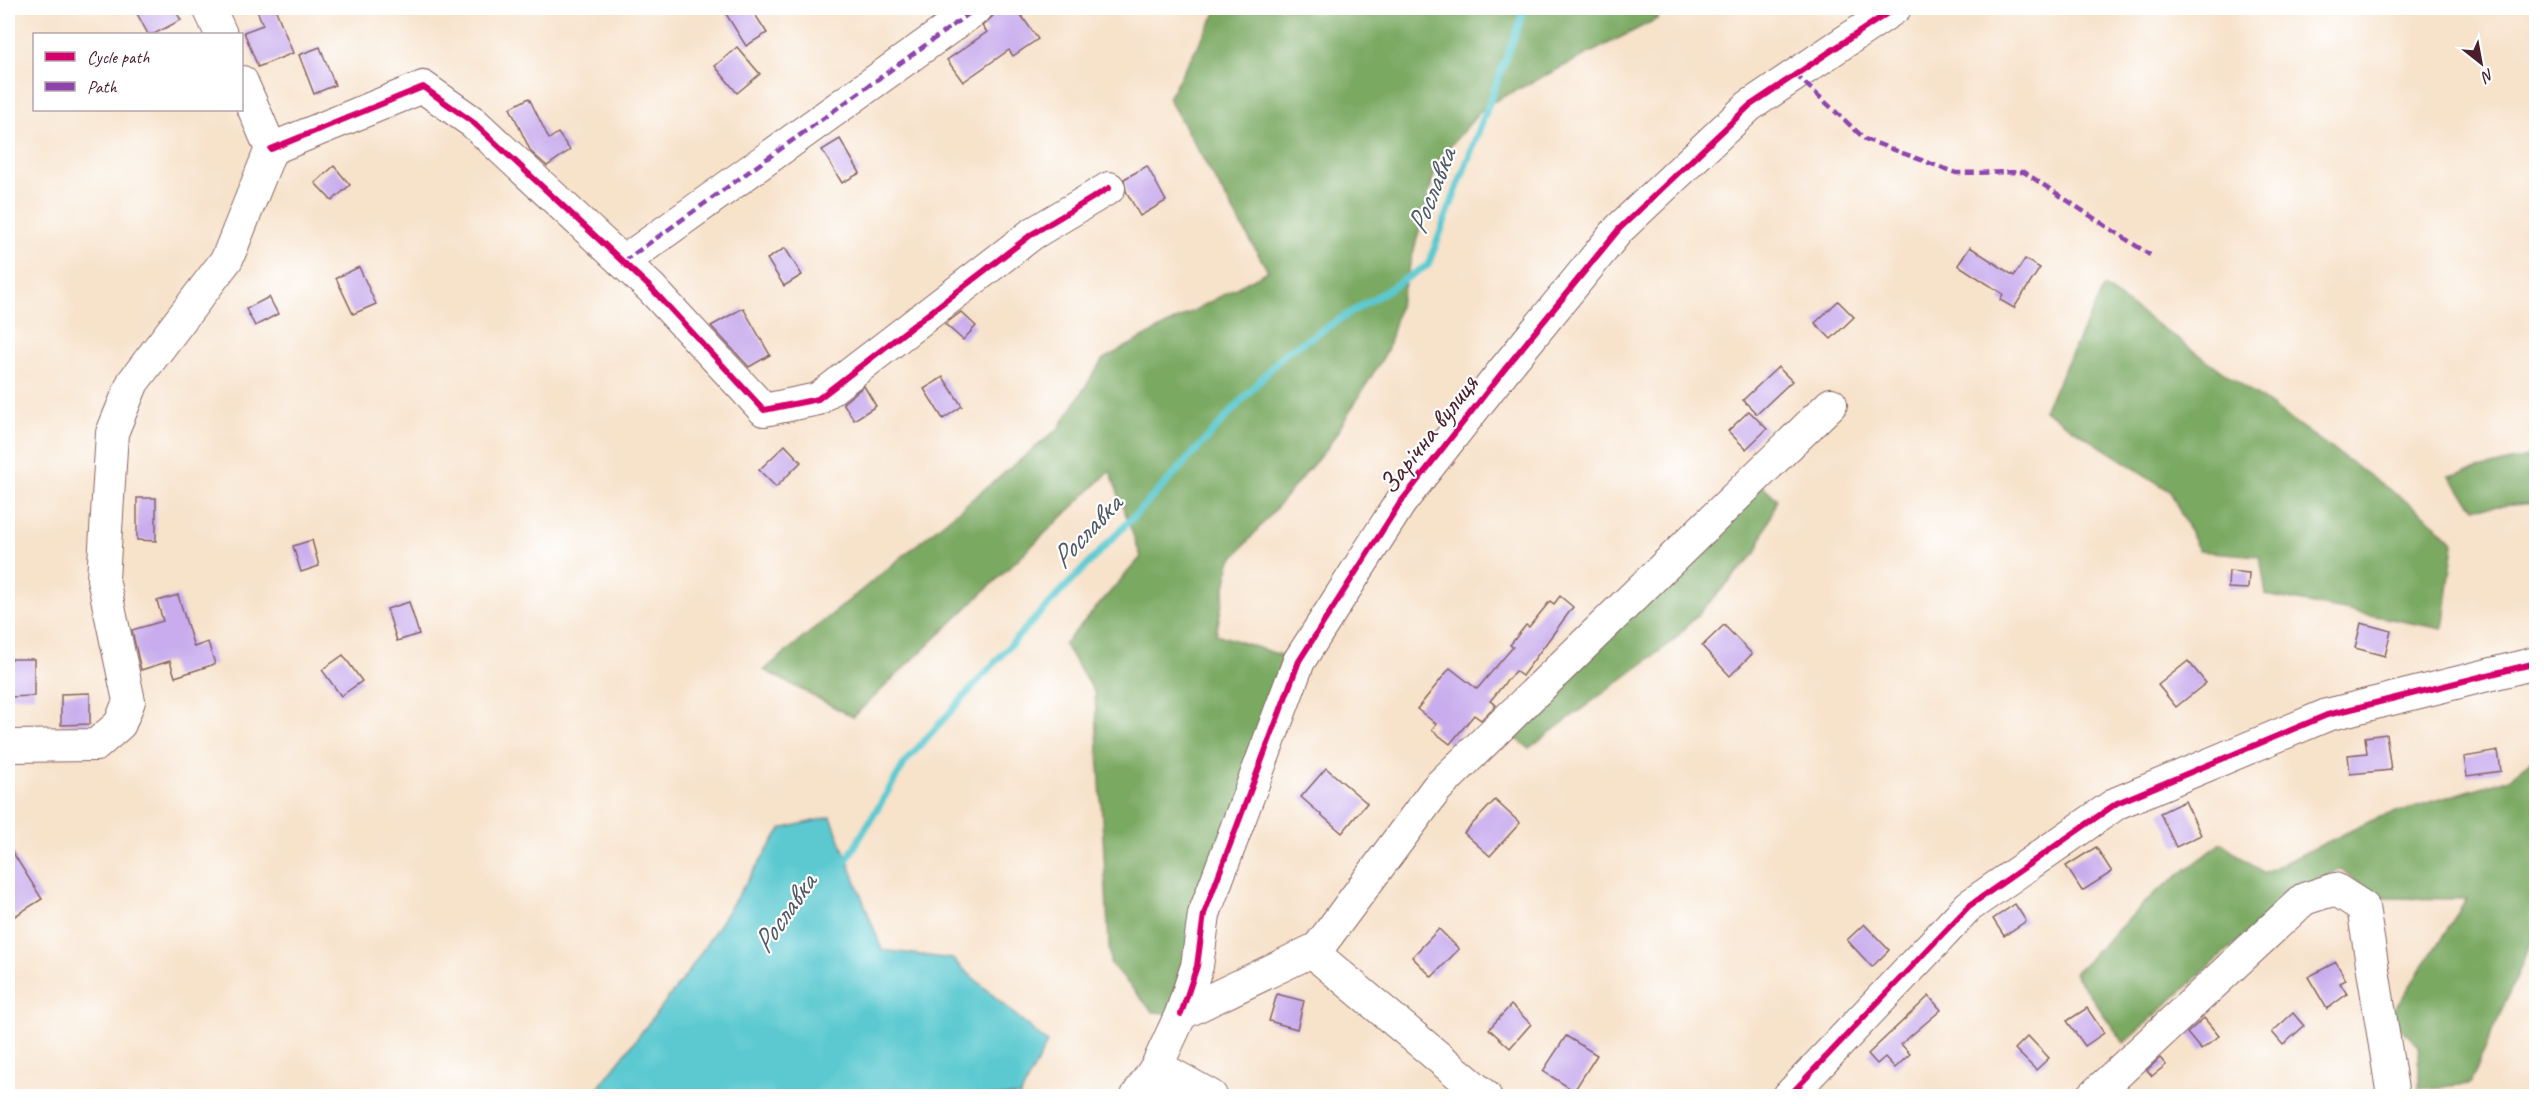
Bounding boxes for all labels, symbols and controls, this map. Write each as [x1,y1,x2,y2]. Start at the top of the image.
legend [33,33,243,111]
north arrow [2451,33,2511,93]
text: Cycle path [87,46,150,68]
text: N [2476,64,2498,88]
text: Path [87,76,117,98]
water label: Рославка [1397,140,1466,239]
street label: Зарічна вулиця [1371,367,1486,501]
water label: Рославка [1042,483,1132,576]
water label: Рославка [743,863,827,960]

